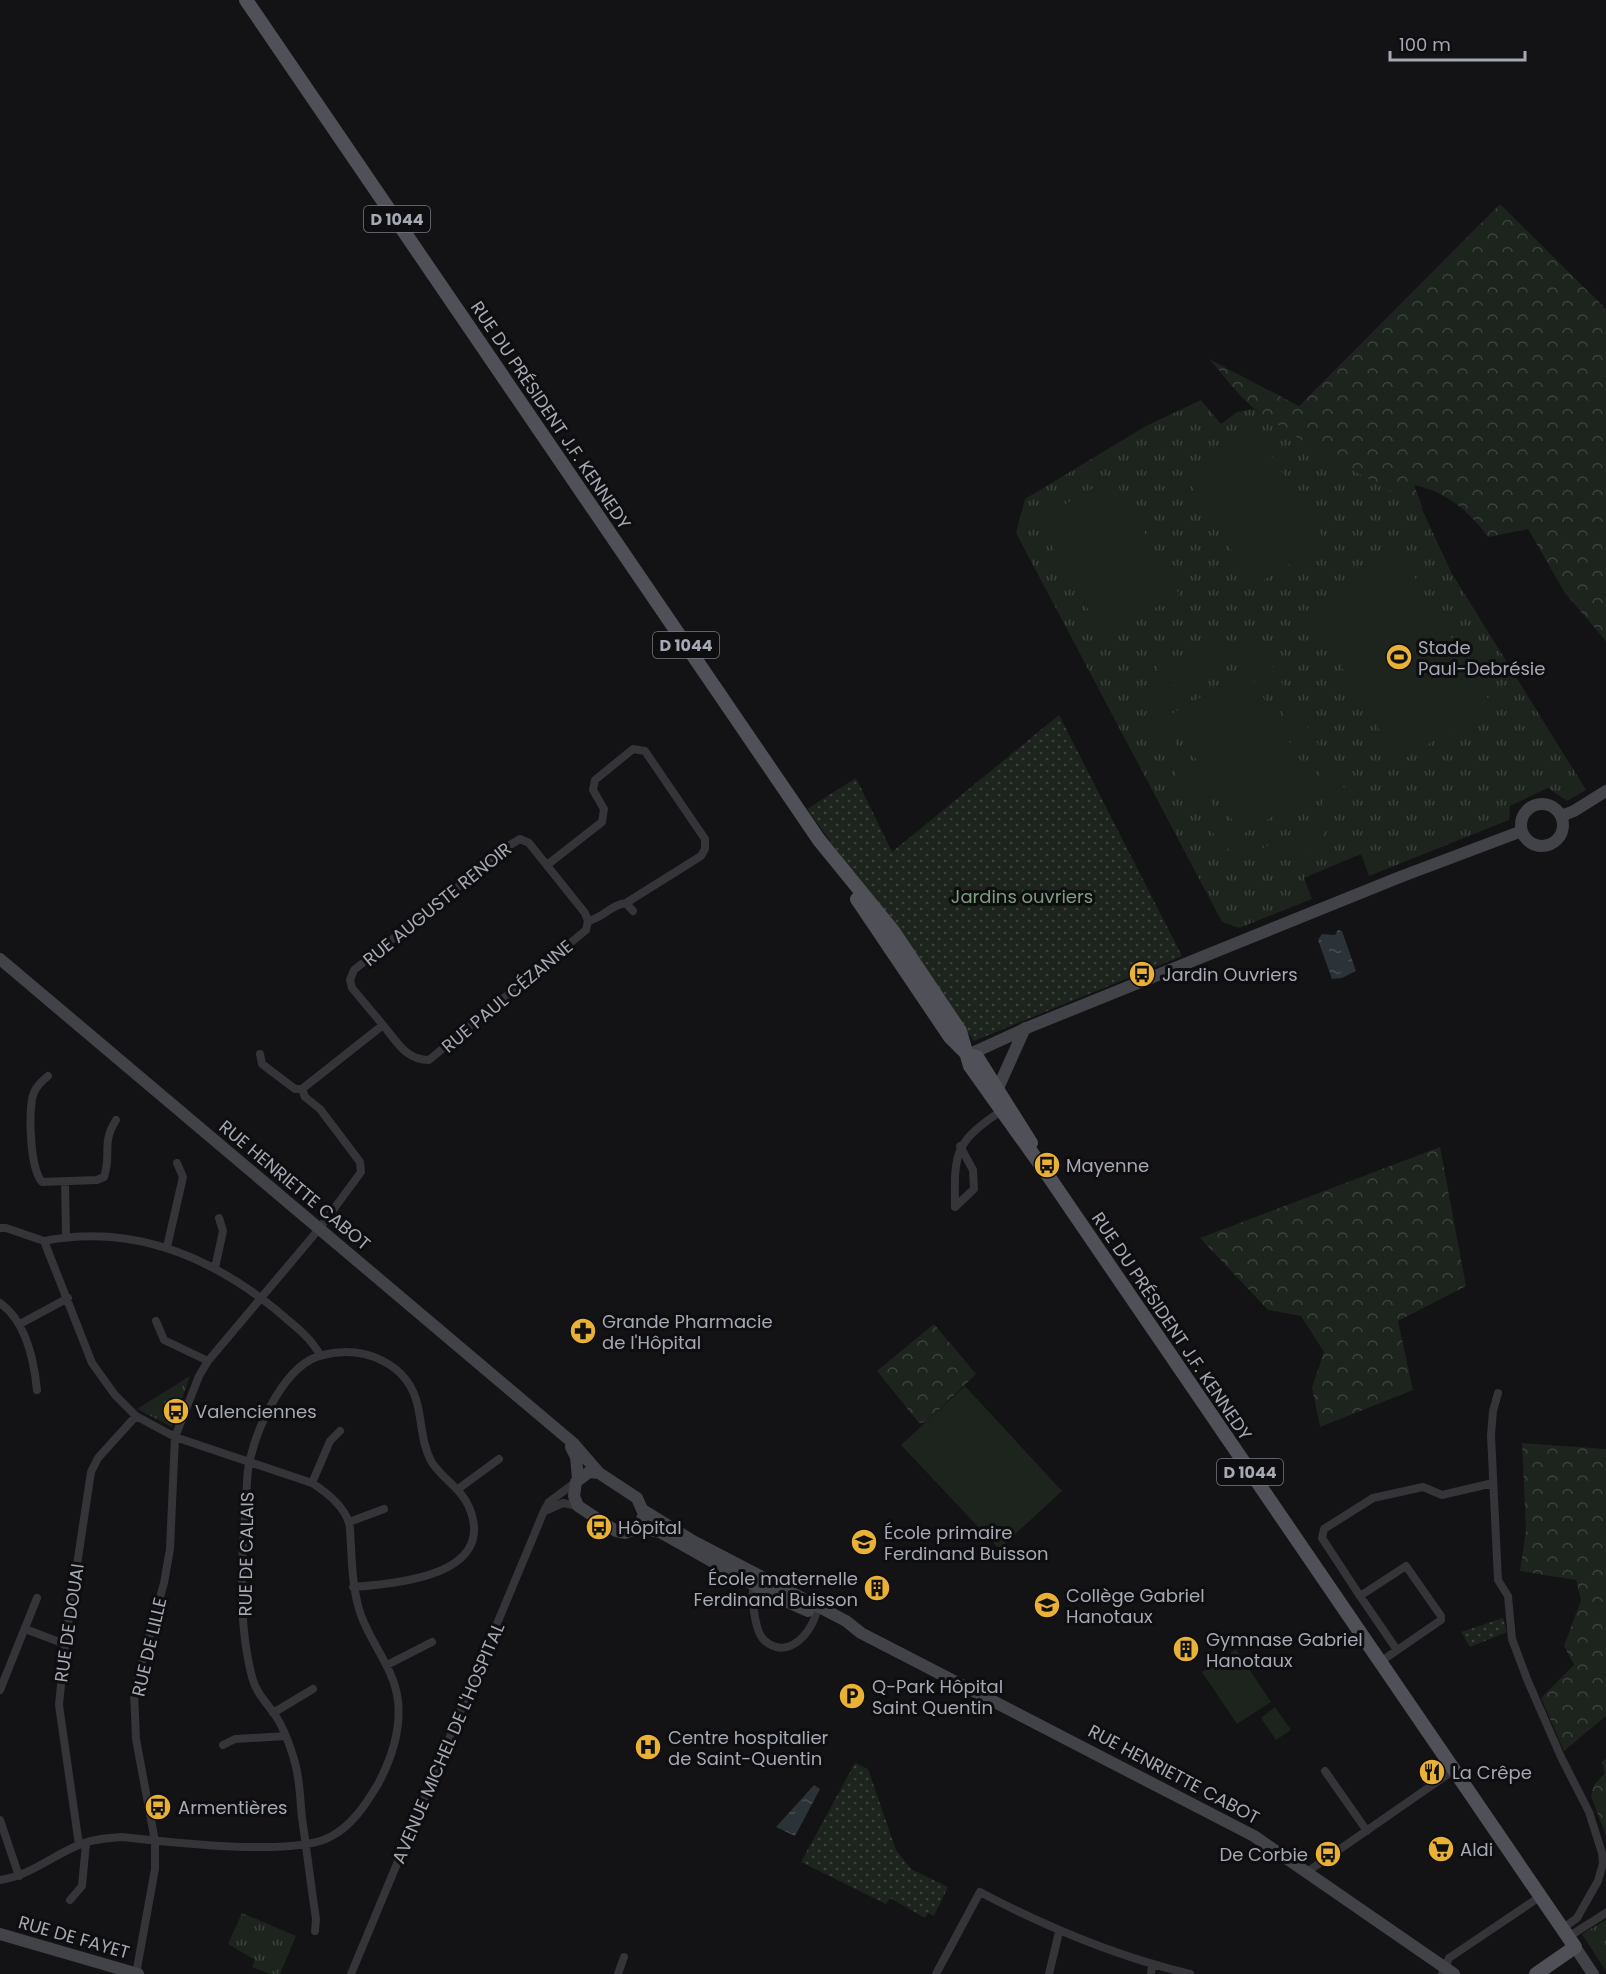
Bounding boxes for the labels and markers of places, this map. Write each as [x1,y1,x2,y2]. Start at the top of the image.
place label: Stade Paul-Debrésie [1418,635,1545,681]
sports icon: Stade Paul-Debrésie [1384,642,1414,672]
bus stop icon: Jardin Ouvriers [1127,959,1157,989]
place label: Jardin Ouvriers [1162,962,1298,987]
bus stop icon: Mayenne [1032,1150,1062,1180]
place label: Mayenne [1066,1153,1149,1178]
place label: Grande Pharmacie de l'Hôpital [602,1309,773,1355]
pharmacy icon: Grande Pharmacie de l'Hôpital [568,1316,598,1346]
bus stop icon: Valenciennes [161,1396,191,1426]
place label: Valenciennes [195,1399,317,1424]
bus stop icon: Hôpital [584,1512,614,1542]
place label: Hôpital [618,1515,682,1540]
place label: École primaire Ferdinand Buisson [884,1520,1049,1566]
school or university icon: École primaire Ferdinand Buisson [849,1527,879,1557]
place label: École maternelle Ferdinand Buisson [693,1566,858,1612]
building icon: École maternelle Ferdinand Buisson [862,1573,892,1603]
place label: Collège Gabriel Hanotaux [1066,1583,1205,1629]
school or university icon: Collège Gabriel Hanotaux [1032,1590,1062,1620]
place label: Gymnase Gabriel Hanotaux [1206,1627,1363,1673]
building icon: Gymnase Gabriel Hanotaux [1171,1634,1201,1664]
place label: Q-Park Hôpital Saint Quentin [872,1674,1003,1720]
parking icon: Q-Park Hôpital Saint Quentin [837,1681,867,1711]
place label: Centre hospitalier de Saint-Quentin [668,1725,829,1771]
hospital icon: Centre hospitalier de Saint-Quentin [633,1732,663,1762]
restaurant icon: La Crêpe [1417,1757,1447,1787]
place label: La Crêpe [1452,1760,1532,1785]
bus stop icon: Armentières [143,1792,173,1822]
place label: Armentières [178,1795,287,1820]
supermarket icon: Aldi [1426,1834,1456,1864]
place label: Aldi [1460,1837,1493,1862]
bus stop icon: De Corbie [1313,1839,1343,1869]
place label: De Corbie [1219,1842,1308,1867]

